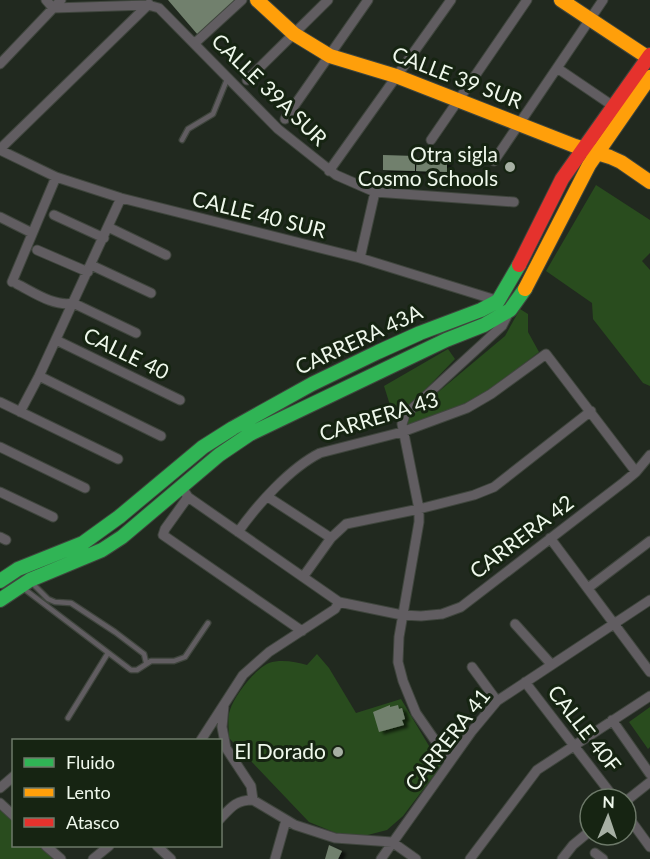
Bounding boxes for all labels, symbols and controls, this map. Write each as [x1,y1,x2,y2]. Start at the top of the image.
street label: CALLE 39A SUR [207,28,333,151]
street label: CALLE 39 SUR [389,40,527,113]
place label: Otra sigla Cosmo Schools [358,141,498,190]
marker: Otra sigla Cosmo Schools [503,160,517,174]
street label: CALLE 40 SUR [190,185,330,242]
street label: CARRERA 43A [291,298,427,379]
street label: CALLE 40 [80,321,173,384]
street label: CARRERA 43 [316,386,441,446]
street label: CARRERA 42 [464,489,578,583]
street label: CALLE 40F [543,680,627,777]
street label: CARRERA 41 [399,683,495,795]
place label: El Dorado [234,738,326,763]
legend [12,739,222,847]
marker: El Dorado [331,745,345,759]
text: Fluido [66,751,115,773]
text: Lento [66,781,111,803]
north arrow [578,787,638,847]
text: N [602,792,615,811]
text: Atasco [66,811,119,833]

